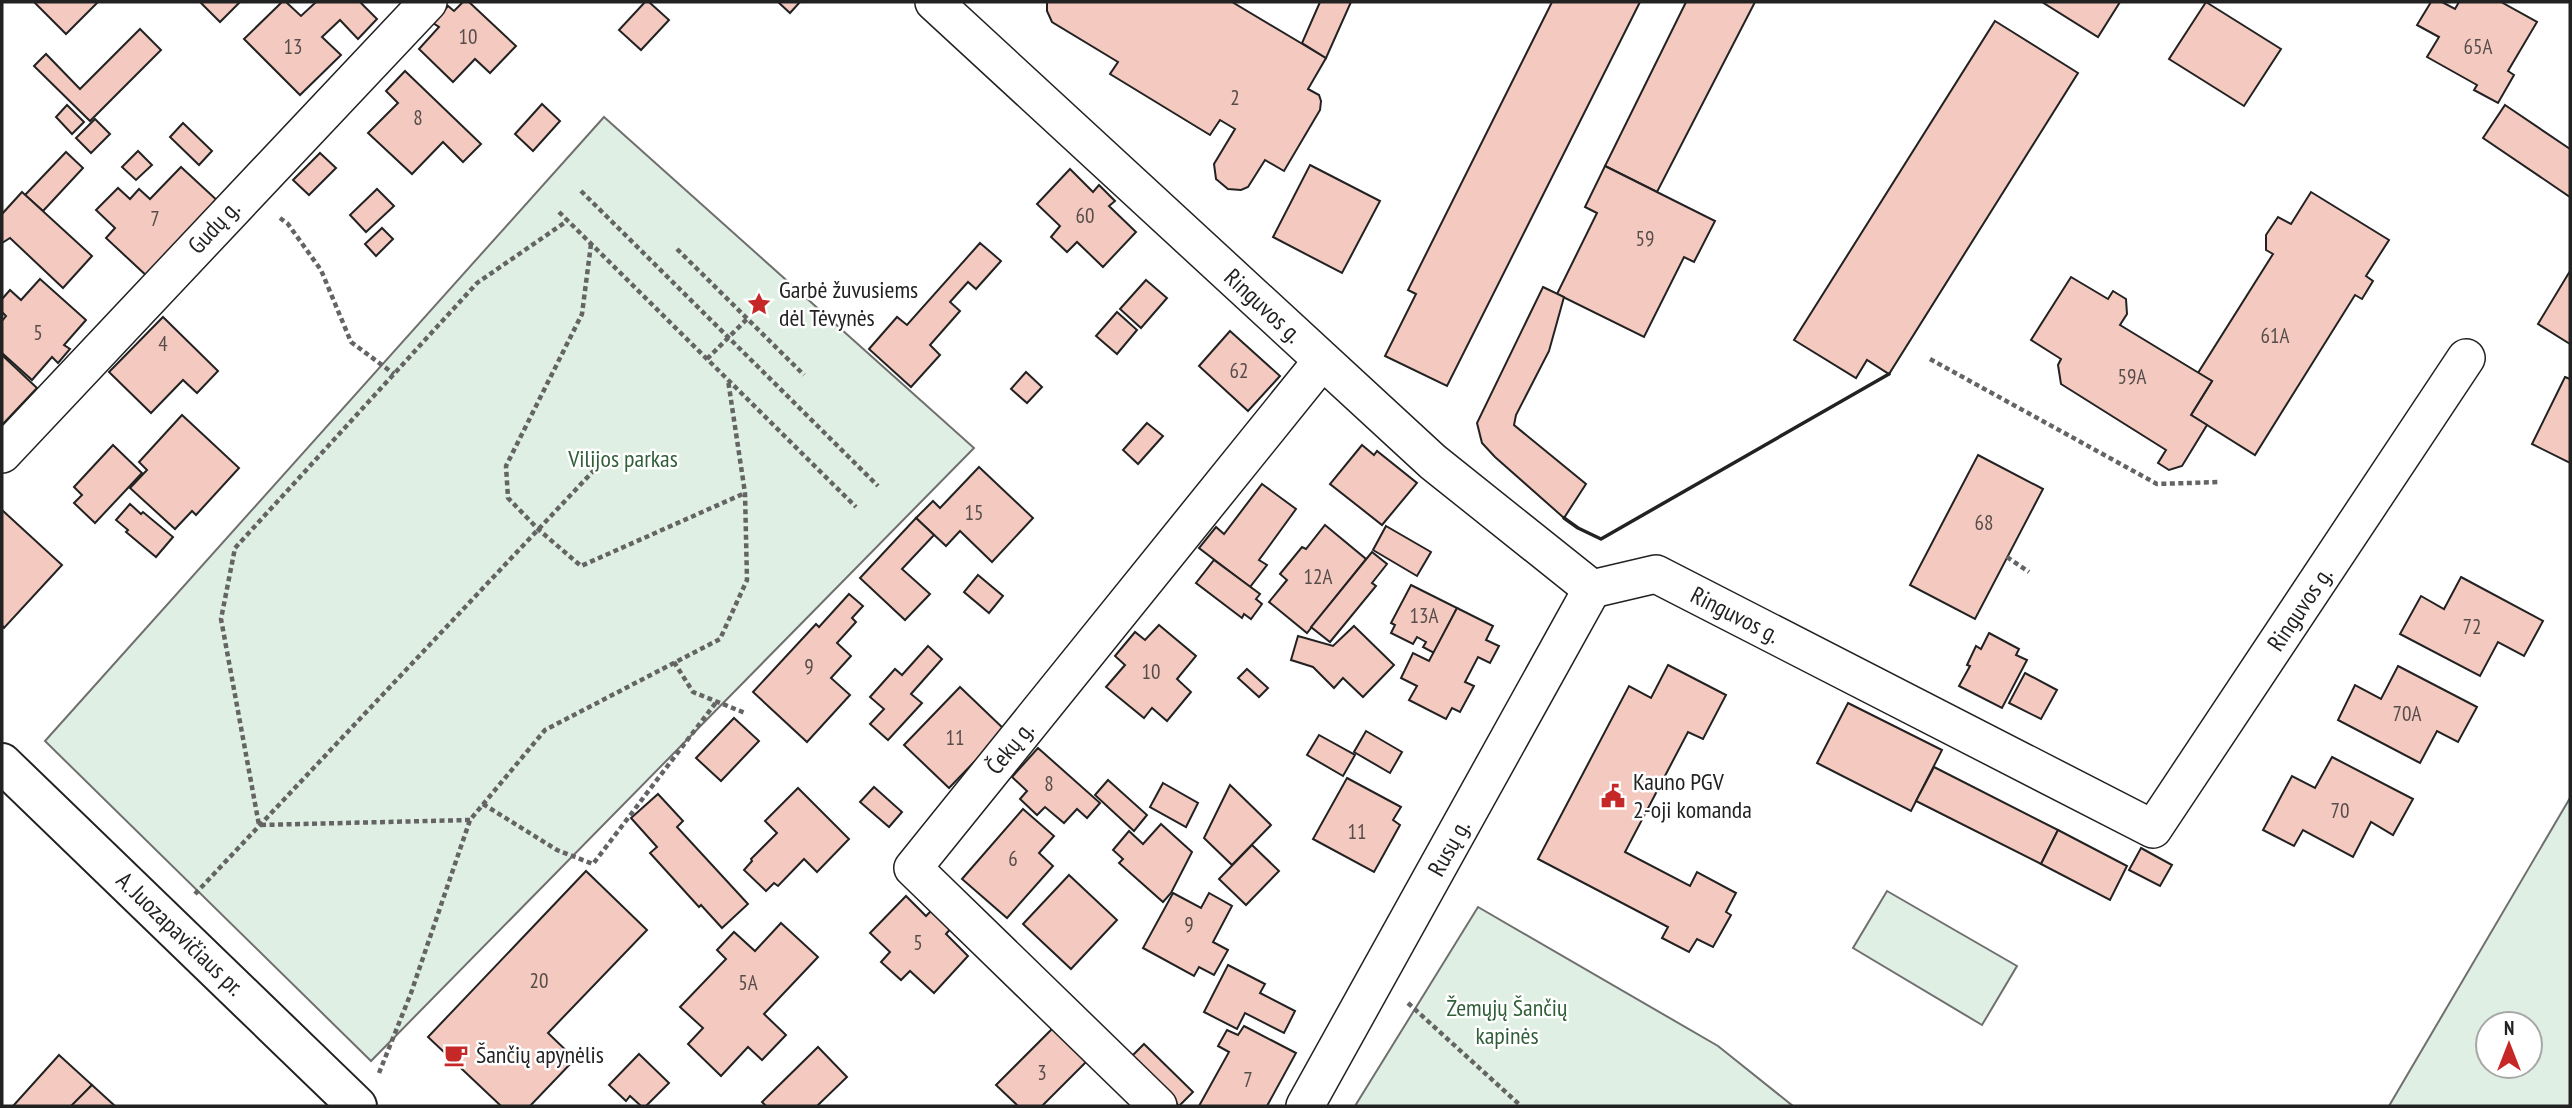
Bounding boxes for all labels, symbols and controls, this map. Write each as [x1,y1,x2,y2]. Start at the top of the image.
house number: 10 [459,23,477,50]
house number: 13 [284,33,302,60]
house number: 65A [2464,33,2492,60]
house number: 2 [1230,84,1240,111]
house number: 8 [413,104,423,131]
street label: Gudų g. [181,193,246,260]
house number: 60 [1076,202,1094,229]
house number: 7 [150,205,160,232]
house number: 59 [1636,225,1654,252]
street label: Ringuvos g. [1218,262,1309,350]
place label: Garbė žuvusiems dėl Tėvynės [779,274,918,333]
place icon: Garbė žuvusiems dėl Tėvynės [745,290,773,318]
house number: 5 [33,319,43,346]
house number: 61A [2261,322,2289,349]
house number: 4 [158,330,168,357]
house number: 62 [1230,357,1248,384]
house number: 59A [2118,363,2146,390]
park label: Vilijos parkas [567,443,678,474]
house number: 15 [965,499,983,526]
house number: 68 [1975,509,1993,536]
street label: Ringuvos g. [2260,560,2339,657]
house number: 12A [1304,563,1332,590]
street label: Ringuvos g. [1686,579,1785,650]
house number: 13A [1410,602,1438,629]
house number: 72 [2463,613,2481,640]
house number: 9 [804,653,814,680]
house number: 10 [1142,658,1160,685]
house number: 70A [2393,700,2421,727]
street label: Čekų g. [979,715,1040,781]
house number: 11 [946,724,964,751]
place label: Kauno PGV 2-oji komanda [1633,766,1752,825]
house number: 8 [1044,770,1054,797]
public building icon: Kauno PGV 2-oji komanda [1599,782,1627,810]
house number: 70 [2331,797,2349,824]
street label: Rusų g. [1420,814,1477,882]
house number: 11 [1348,818,1366,845]
house number: 6 [1008,845,1018,872]
street label: A. Juozapavičiaus pr. [110,865,251,1002]
house number: 9 [1184,911,1194,938]
house number: 5 [913,929,923,956]
house number: 20 [530,967,548,994]
house number: 5A [738,969,758,996]
park label: Žemųjų Šančių kapinės [1447,992,1567,1051]
north arrow [2474,1010,2544,1080]
text: N [2504,1016,2514,1040]
place label: Šančių apynėlis [476,1039,604,1070]
cafe icon: Šančių apynėlis [442,1041,470,1069]
house number: 3 [1037,1059,1047,1086]
house number: 7 [1243,1066,1253,1093]

